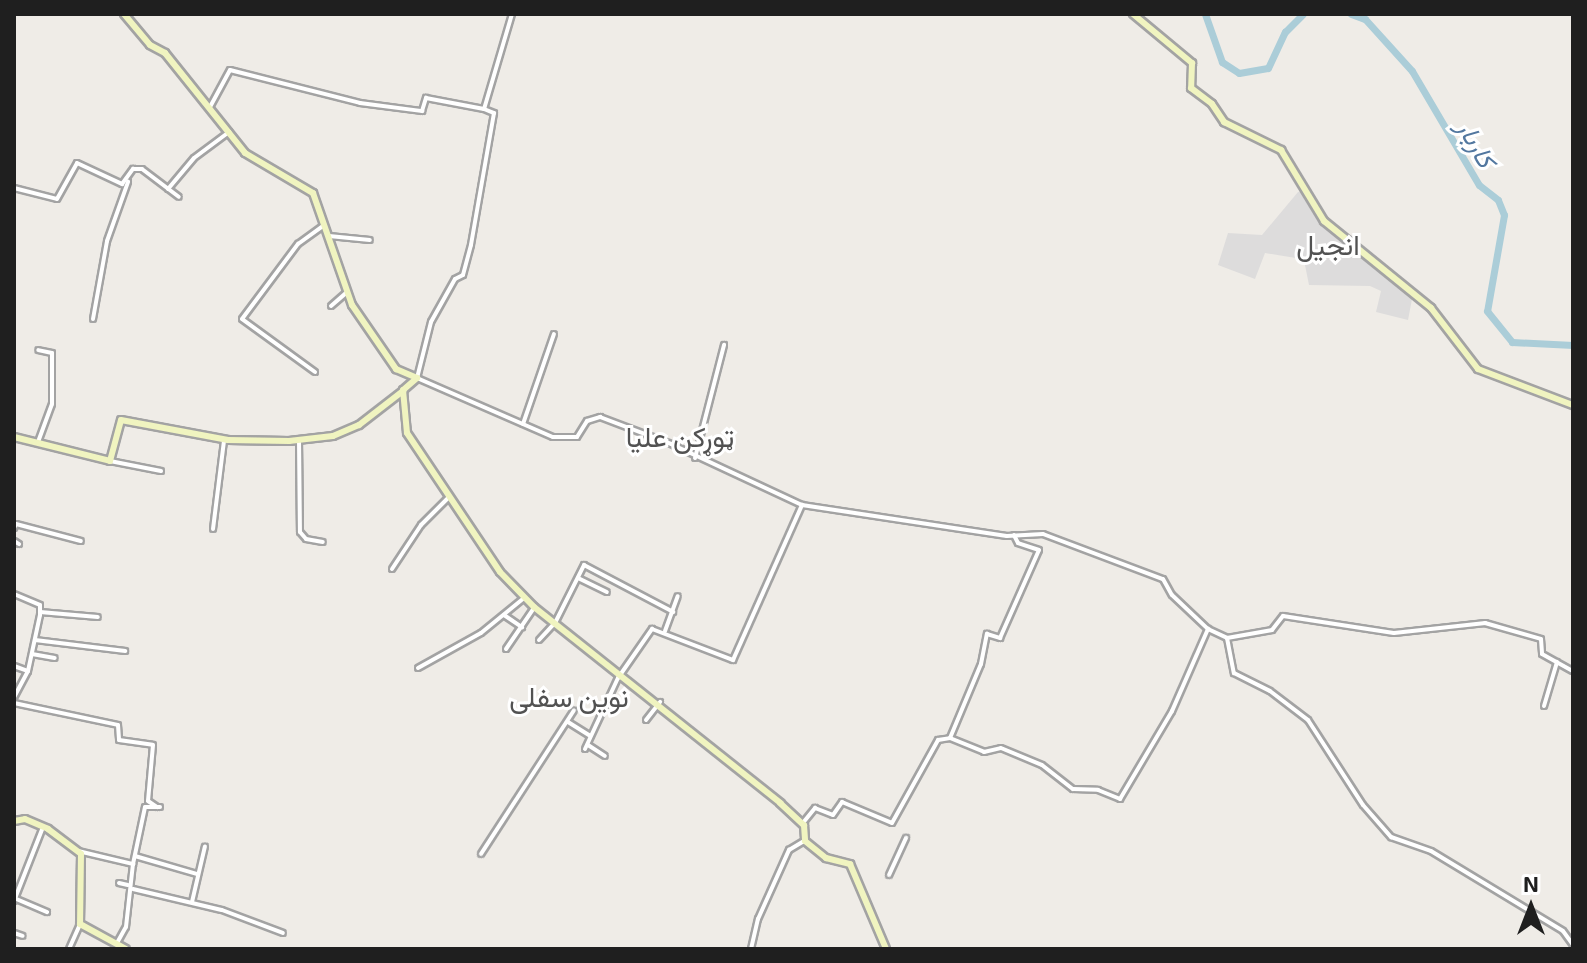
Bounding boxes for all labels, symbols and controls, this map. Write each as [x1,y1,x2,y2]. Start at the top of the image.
water label: کاربار [1451,114,1503,172]
district label: انجيل [1296,227,1360,261]
district label: ټوړکن علیا [626,419,734,453]
district label: نوین سفلى [509,679,629,713]
north arrow [1491,867,1571,947]
text: N [1523,870,1539,896]

